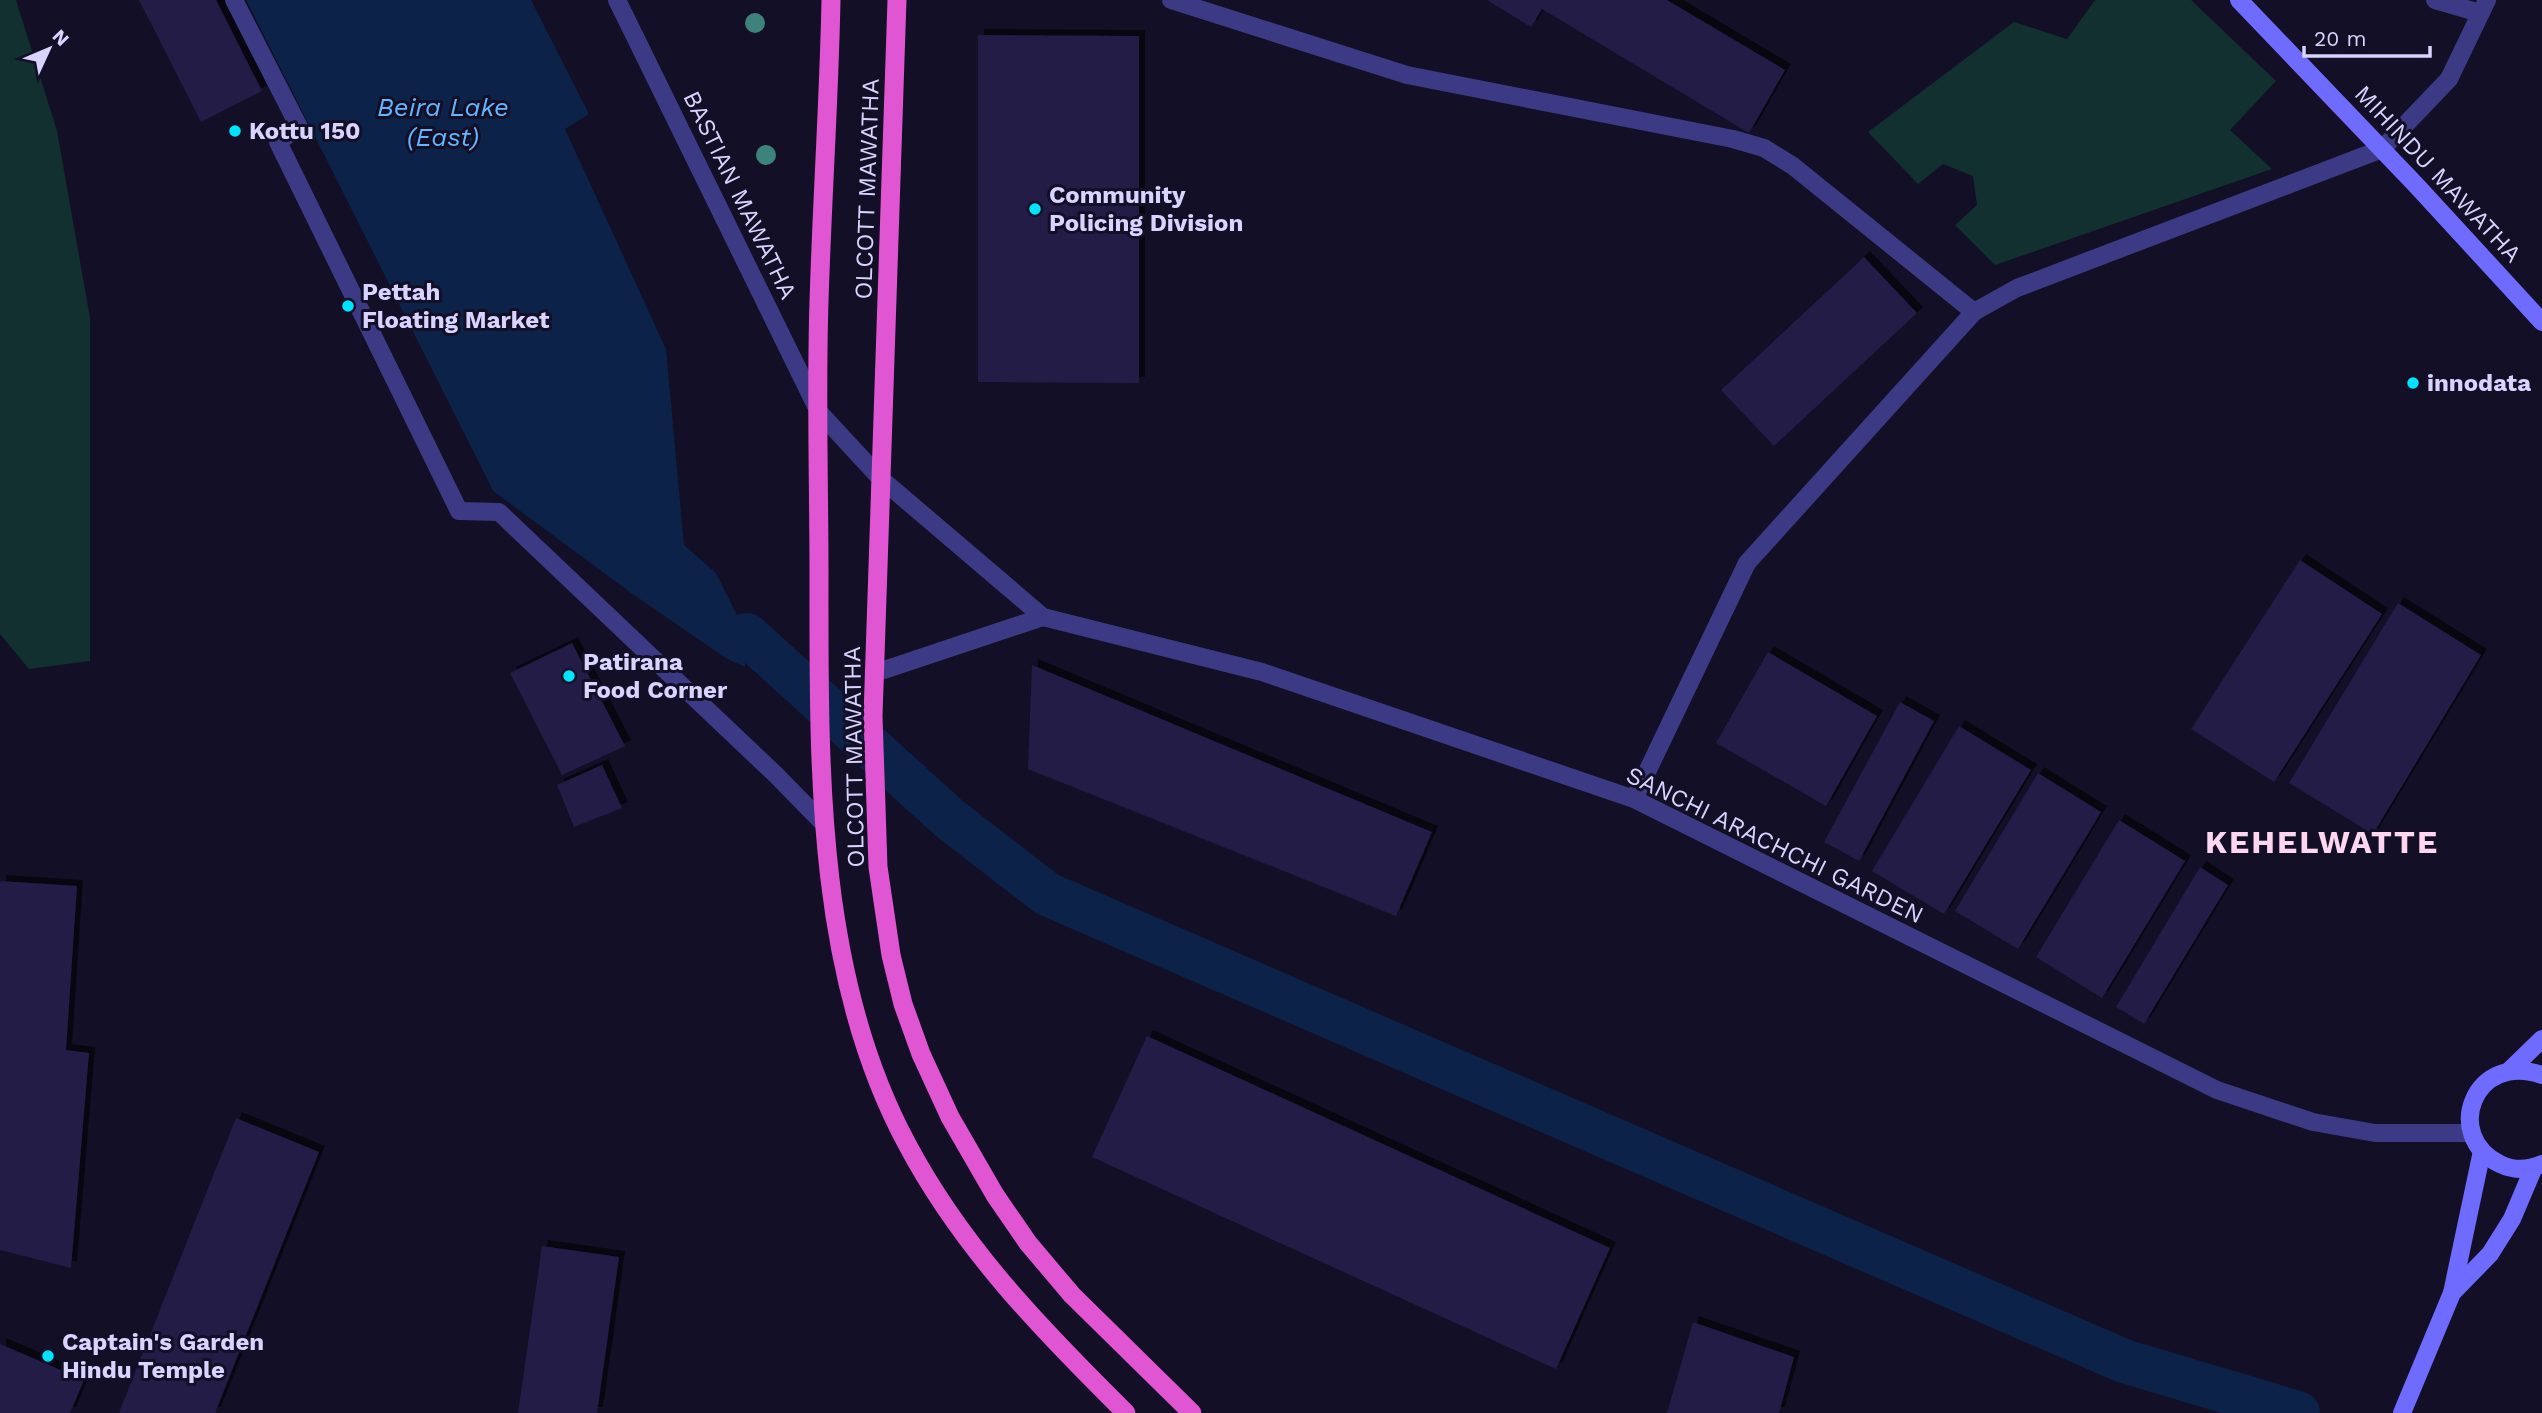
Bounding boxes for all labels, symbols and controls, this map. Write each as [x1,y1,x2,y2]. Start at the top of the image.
north arrow [14,14,84,84]
scale bar [2304,14,2430,58]
text: N [48,24,74,51]
text: 20 m [2314,26,2366,51]
street label: OLCOTT MAWATHA [849,78,885,300]
street label: MIHINDU MAWATHA [2349,80,2527,268]
street label: BASTIAN MAWATHA [677,86,803,304]
water label: Beira Lake (East) [377,92,509,152]
place label: Kottu 150 [249,117,360,145]
marker: Kottu 150 [227,123,243,139]
place label: Community Policing Division [1049,181,1243,237]
marker: Community Policing Division [1027,201,1043,217]
place label: Pettah Floating Market [362,278,550,334]
marker: Pettah Floating Market [340,298,356,314]
place label: innodata [2427,369,2531,397]
marker: innodata [2405,375,2421,391]
street label: OLCOTT MAWATHA [838,646,870,868]
place label: Patirana Food Corner [583,648,728,704]
marker: Patirana Food Corner [561,668,577,684]
street label: SANCHI ARACHCHI GARDEN [1622,761,1928,929]
district label: KEHELWATTE [2205,823,2439,861]
place label: Captain's Garden Hindu Temple [62,1328,264,1384]
marker: Captain's Garden Hindu Temple [40,1348,56,1364]

